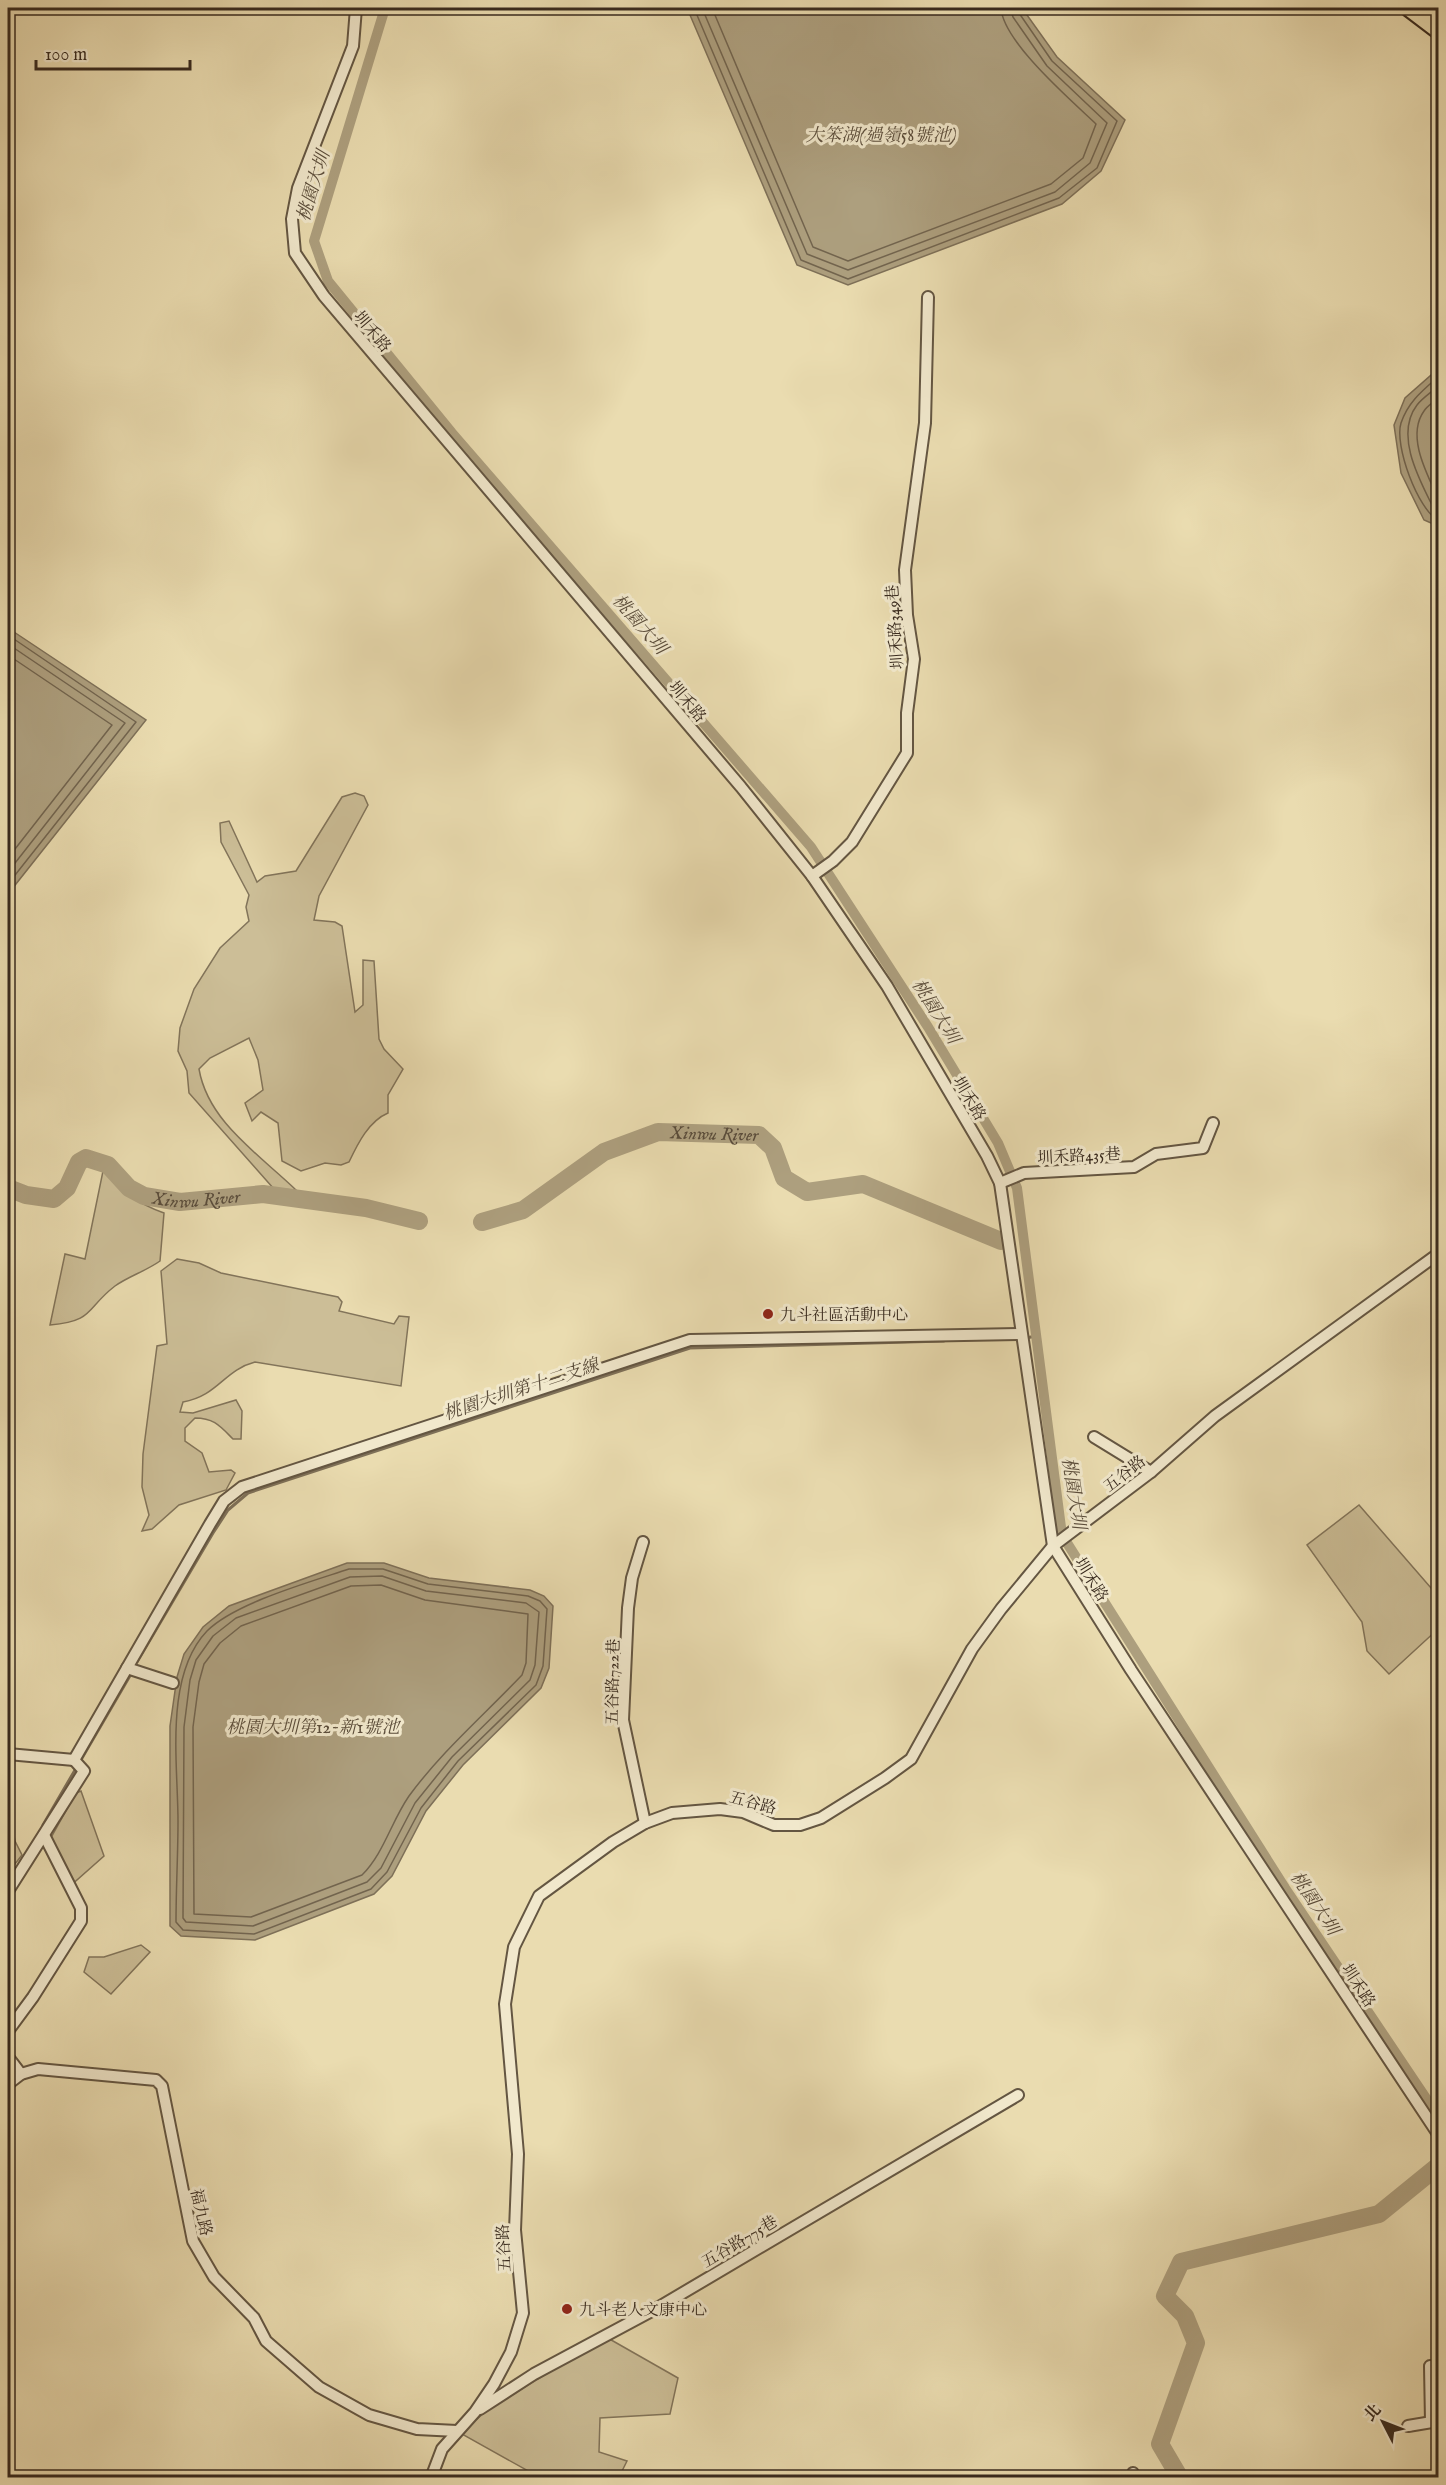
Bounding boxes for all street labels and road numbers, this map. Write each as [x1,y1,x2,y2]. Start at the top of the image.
street label: 圳禾路 [348,307,395,357]
street label: 圳禾路349巷 [883,584,909,670]
street label: 圳禾路 [663,677,710,727]
street label: 圳禾路 [947,1073,989,1125]
street label: 圳禾路435巷 [1037,1145,1121,1169]
street label: 五谷路 [1100,1452,1150,1497]
street label: 圳禾路 [1069,1554,1112,1606]
street label: 五谷路722巷 [603,1639,625,1725]
street label: 五谷路 [727,1788,778,1820]
street label: 圳禾路 [1336,1961,1379,2012]
street label: 福九路 [185,2187,215,2238]
street label: 五谷路775巷 [699,2212,782,2273]
street label: 五谷路 [494,2223,516,2272]

